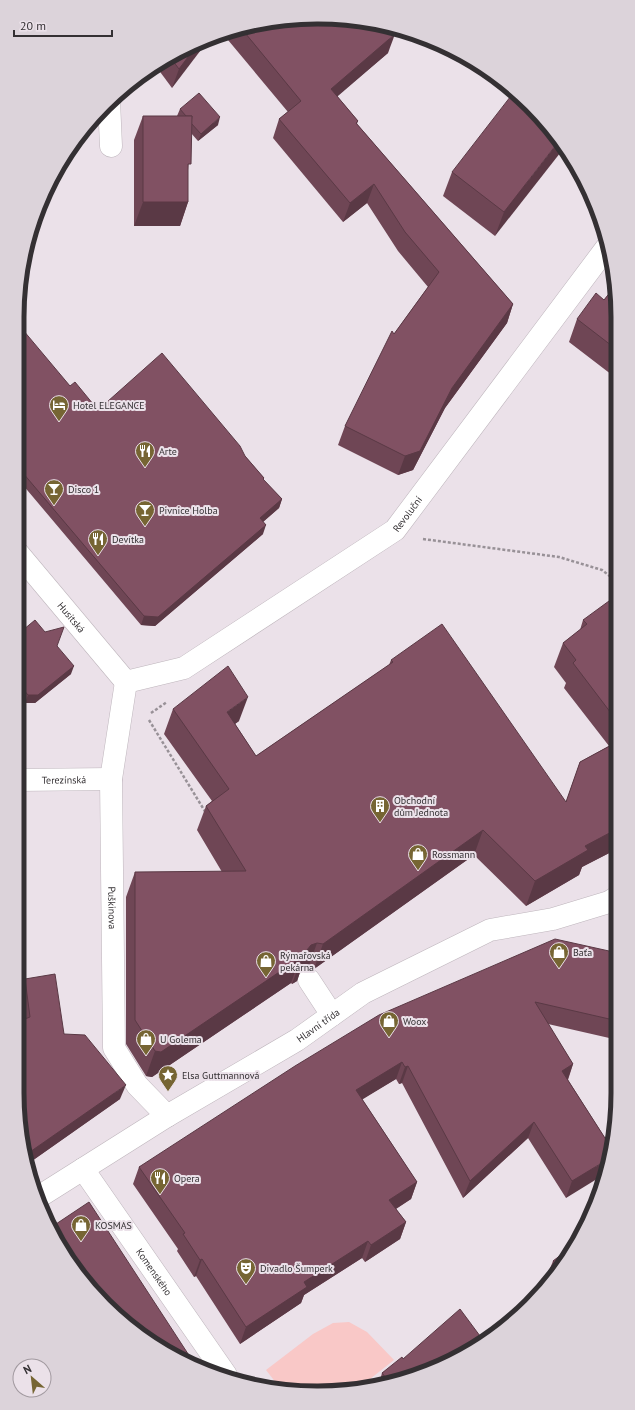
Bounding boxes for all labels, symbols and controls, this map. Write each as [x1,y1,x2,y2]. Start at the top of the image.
scale bar [14,12,112,38]
text: 20 m [20,18,46,33]
hotel icon: Hotel ELEGANCE [48,394,70,422]
place label: Hotel ELEGANCE [73,399,145,412]
restaurant icon: Arte [134,440,156,468]
place label: Arte [159,445,177,458]
bar icon: Disco 1 [43,478,65,506]
place label: Disco 1 [68,483,99,496]
street label: Revoluční [390,493,425,535]
bar icon: Pivnice Holba [134,499,156,527]
place label: Pivnice Holba [159,504,218,517]
restaurant icon: Devítka [87,528,109,556]
place label: Devítka [112,533,144,546]
street label: Husitská [55,599,88,636]
street label: Terezínská [42,773,86,787]
place label: Obchodní dům Jednota [394,794,448,819]
building icon: Obchodní dům Jednota [369,795,391,823]
shop icon: Rossmann [407,843,429,871]
place label: Rossmann [432,848,475,861]
street label: Puškinova [105,886,119,929]
shop icon: Baťa [548,941,570,969]
place label: Baťa [573,946,592,959]
place label: Rýmařovská pekárna [280,949,331,974]
shop icon: Rýmařovská pekárna [255,950,277,978]
street label: Hlavní třída [294,1006,342,1045]
shop icon: Woox [378,1010,400,1038]
place label: Woox [403,1015,427,1028]
shop icon: U Golema [135,1028,157,1056]
place label: U Golema [160,1033,202,1046]
place icon: Elsa Guttmannová [157,1064,179,1092]
place label: Elsa Guttmannová [182,1069,259,1082]
restaurant icon: Opera [149,1167,171,1195]
place label: Opera [174,1172,200,1185]
shop icon: KOSMAS [70,1214,92,1242]
place label: KOSMAS [95,1219,132,1232]
street label: Komenského [133,1246,175,1298]
theatre icon: Divadlo Šumperk [235,1257,257,1285]
place label: Divadlo Šumperk [260,1262,333,1275]
north arrow [12,1358,52,1398]
text: N [21,1361,34,1377]

